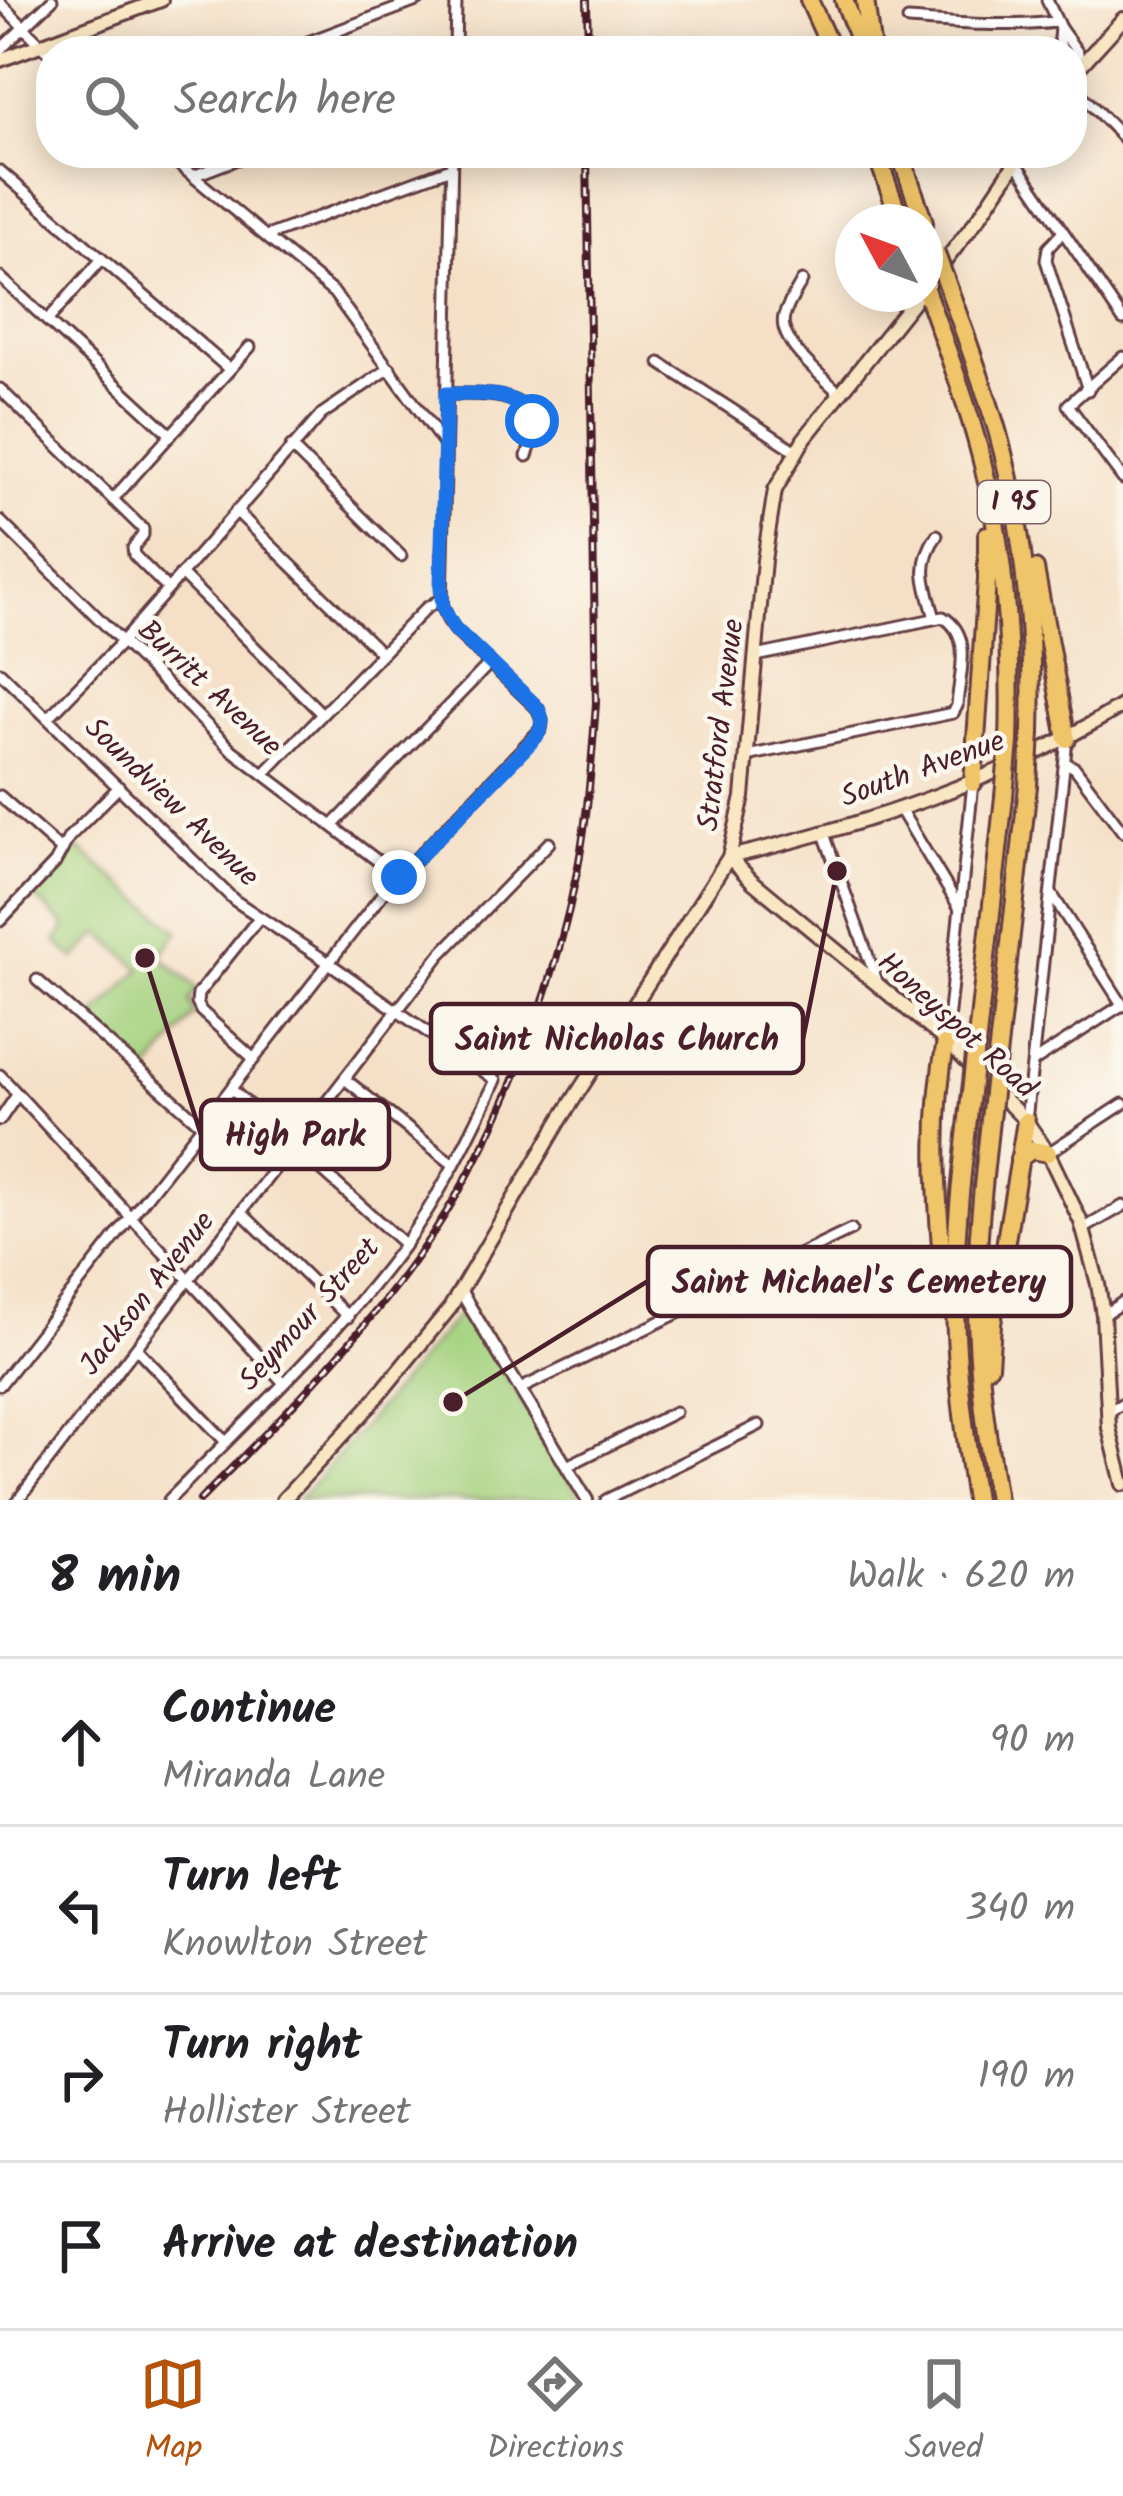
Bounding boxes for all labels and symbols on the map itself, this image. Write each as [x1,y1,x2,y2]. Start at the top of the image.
north arrow [835,204,943,312]
route start [505,394,559,448]
road number: I 95 [978,481,1050,523]
street label: Burritt Avenue [125,609,293,769]
street label: Stratford Avenue [685,616,759,834]
street label: Soundview Avenue [72,706,270,900]
street label: South Avenue [834,718,1012,822]
route end [372,850,426,904]
street label: Honeyspot Road [865,941,1048,1112]
callout: Saint Nicholas Church [431,1004,803,1073]
text: Saint Nicholas Church [455,1015,779,1068]
callout: High Park [201,1100,389,1169]
text: High Park [225,1111,367,1164]
street label: Jackson Avenue [68,1201,228,1387]
street label: Seymour Street [227,1227,393,1403]
callout: Saint Michael's Cemetery [648,1247,1071,1316]
text: Saint Michael's Cemetery [672,1258,1046,1311]

